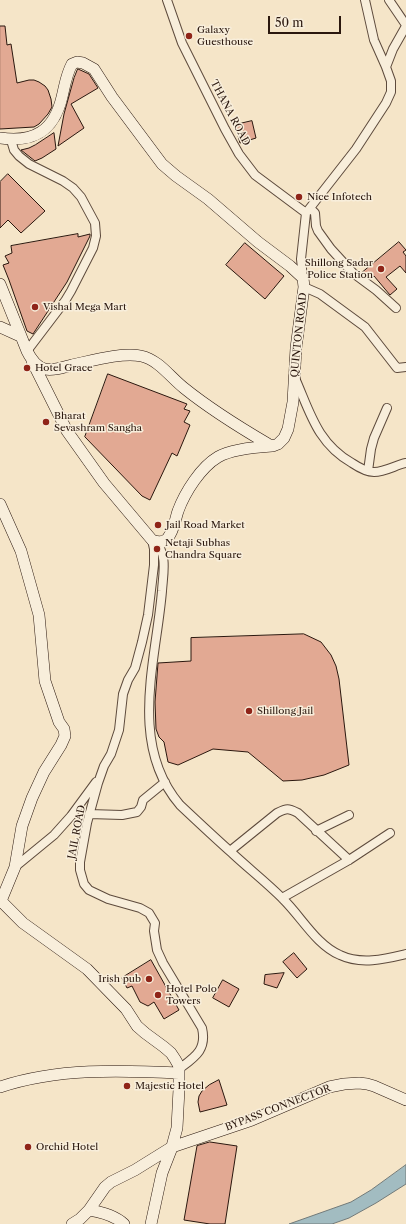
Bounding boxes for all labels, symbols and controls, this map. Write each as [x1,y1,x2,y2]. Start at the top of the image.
scale bar [270,8,343,34]
text: 50 m [275,15,304,30]
place label: Galaxy Guesthouse [197,24,253,48]
marker: Galaxy Guesthouse [184,31,194,41]
street label: THANA ROAD [208,78,252,148]
place label: Nice Infotech [307,191,372,203]
marker: Nice Infotech [294,192,304,202]
place label: Shillong Sadar Police Station [305,257,373,280]
marker: Shillong Sadar Police Station [376,264,386,274]
street label: QUINTON ROAD [289,292,309,378]
place label: Vishal Mega Mart [43,301,126,313]
marker: Vishal Mega Mart [30,302,40,312]
place label: Hotel Grace [35,362,93,374]
marker: Hotel Grace [22,363,32,373]
place label: Bharat Sevashram Sangha [54,410,142,434]
marker: Bharat Sevashram Sangha [41,417,51,427]
place label: Jail Road Market [166,519,245,531]
marker: Jail Road Market [153,520,163,530]
place label: Netaji Subhas Chandra Square [165,537,242,560]
marker: Netaji Subhas Chandra Square [152,544,162,554]
place label: Shillong Jail [257,705,313,717]
marker: Shillong Jail [244,706,254,716]
street label: JAIL ROAD [66,804,88,860]
place label: Irish pub [98,973,141,985]
marker: Irish pub [144,974,154,984]
place label: Hotel Polo Towers [166,983,217,1006]
marker: Hotel Polo Towers [153,990,163,1000]
place label: Majestic Hotel [135,1080,204,1092]
marker: Majestic Hotel [122,1081,132,1091]
street label: BYPASS CONNECTOR [224,1082,332,1134]
place label: Orchid Hotel [36,1141,98,1153]
marker: Orchid Hotel [23,1142,33,1152]

